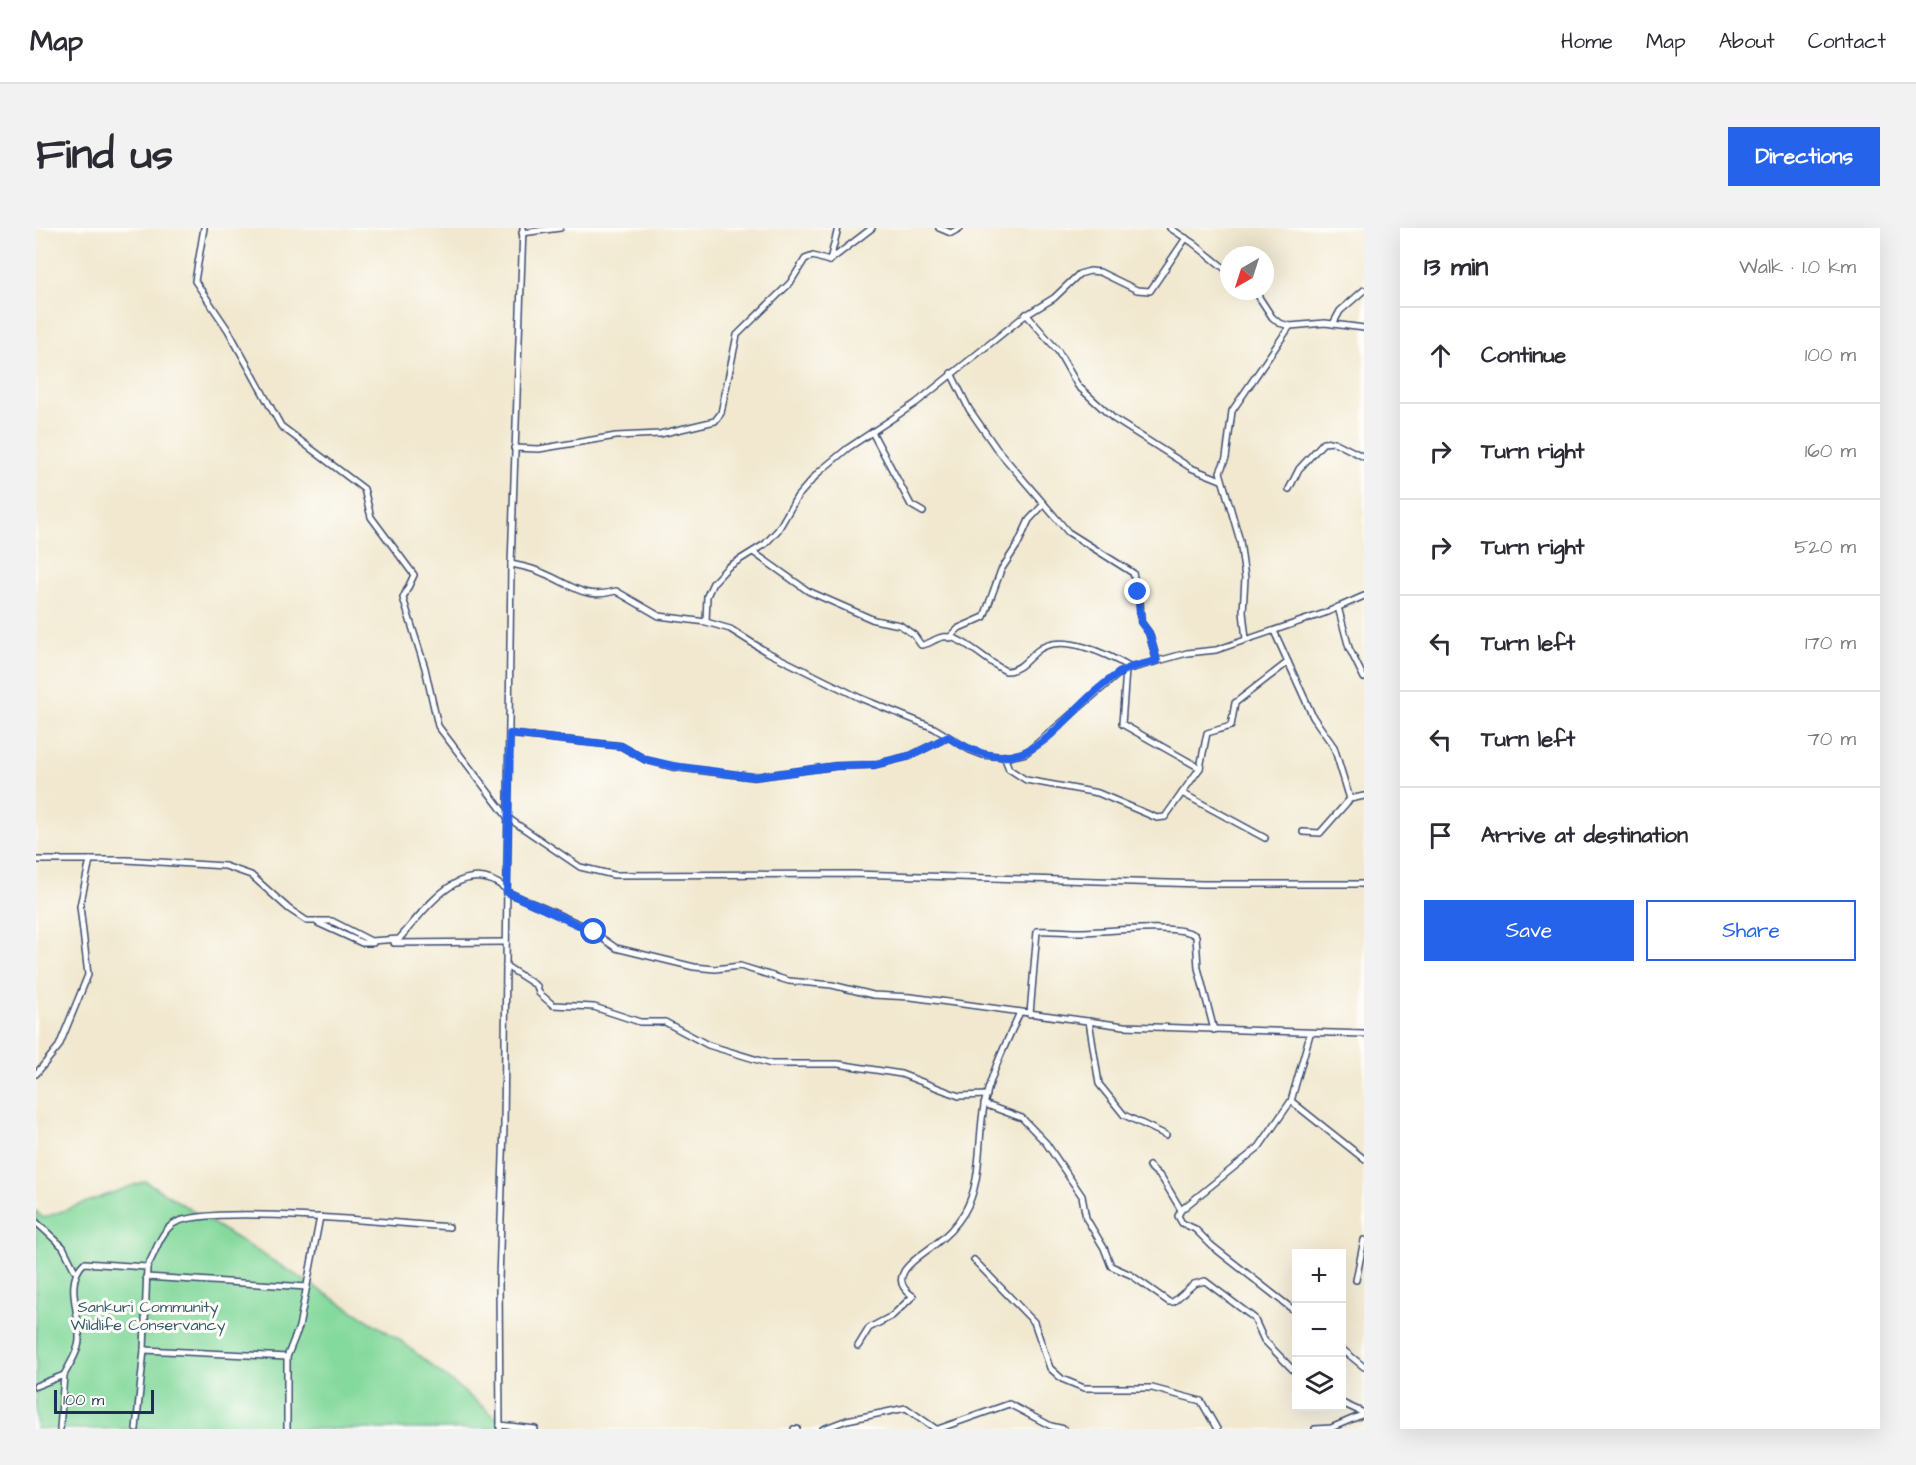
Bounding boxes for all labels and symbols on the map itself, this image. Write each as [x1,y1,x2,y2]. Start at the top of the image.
north arrow [1220,246,1274,300]
route end [1124,578,1150,604]
route start [580,918,606,944]
park label: Sankuri Community Wildlife Conservancy [71,1296,226,1337]
scale bar [54,1387,154,1414]

